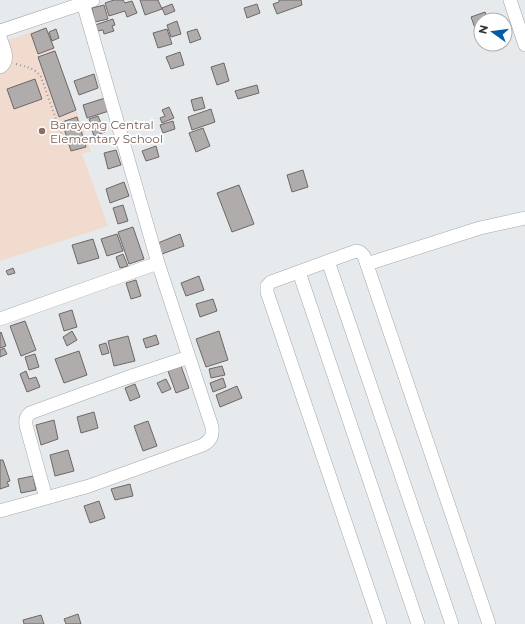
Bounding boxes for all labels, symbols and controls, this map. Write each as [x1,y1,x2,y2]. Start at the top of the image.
north arrow [473,12,513,52]
text: N [475,24,491,36]
place label: Barayong Central Elementary School [50,117,163,146]
marker: Barayong Central Elementary School [37,126,47,136]

